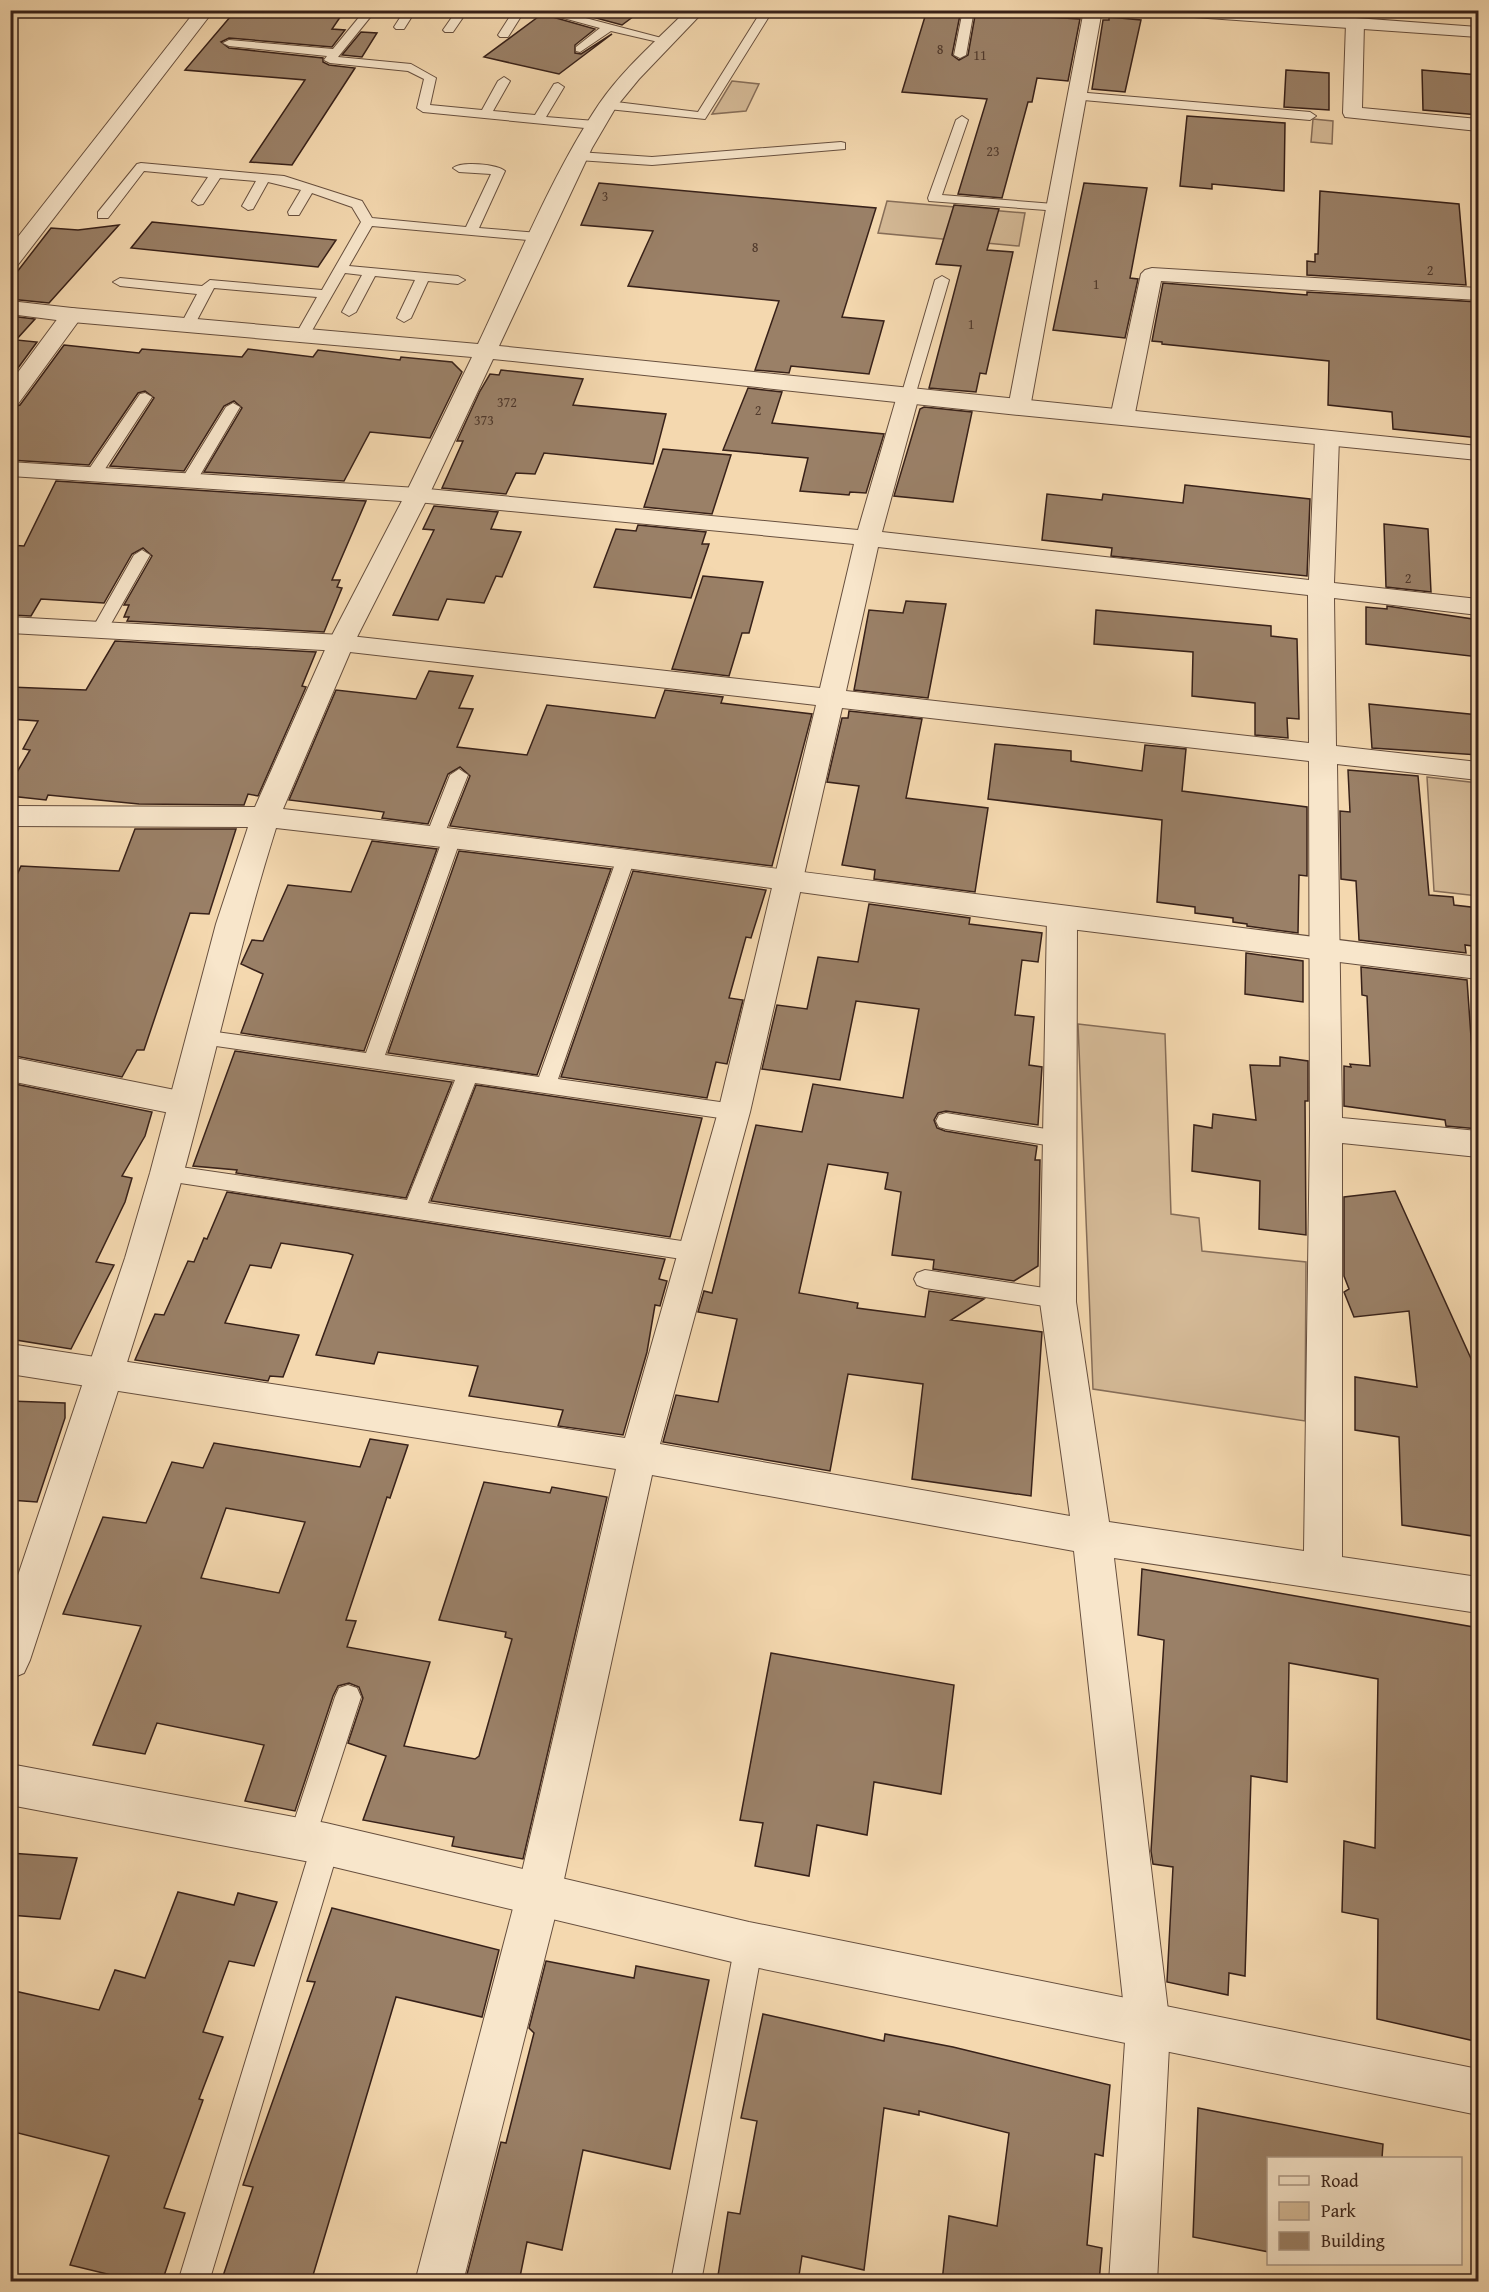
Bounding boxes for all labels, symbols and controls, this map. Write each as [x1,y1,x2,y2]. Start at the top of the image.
house number: 8 [937,39,944,59]
house number: 11 [973,45,987,65]
house number: 23 [986,141,1000,161]
house number: 3 [602,186,608,206]
house number: 8 [752,237,759,257]
house number: 2 [1427,260,1433,280]
house number: 1 [1093,274,1099,294]
house number: 1 [968,314,974,334]
house number: 372 [497,392,517,412]
house number: 2 [755,400,761,420]
house number: 373 [474,410,494,430]
house number: 2 [1405,568,1411,588]
legend [1267,2157,1462,2265]
text: Road [1321,2167,1359,2194]
text: Park [1321,2197,1357,2224]
text: Building [1321,2227,1385,2254]

